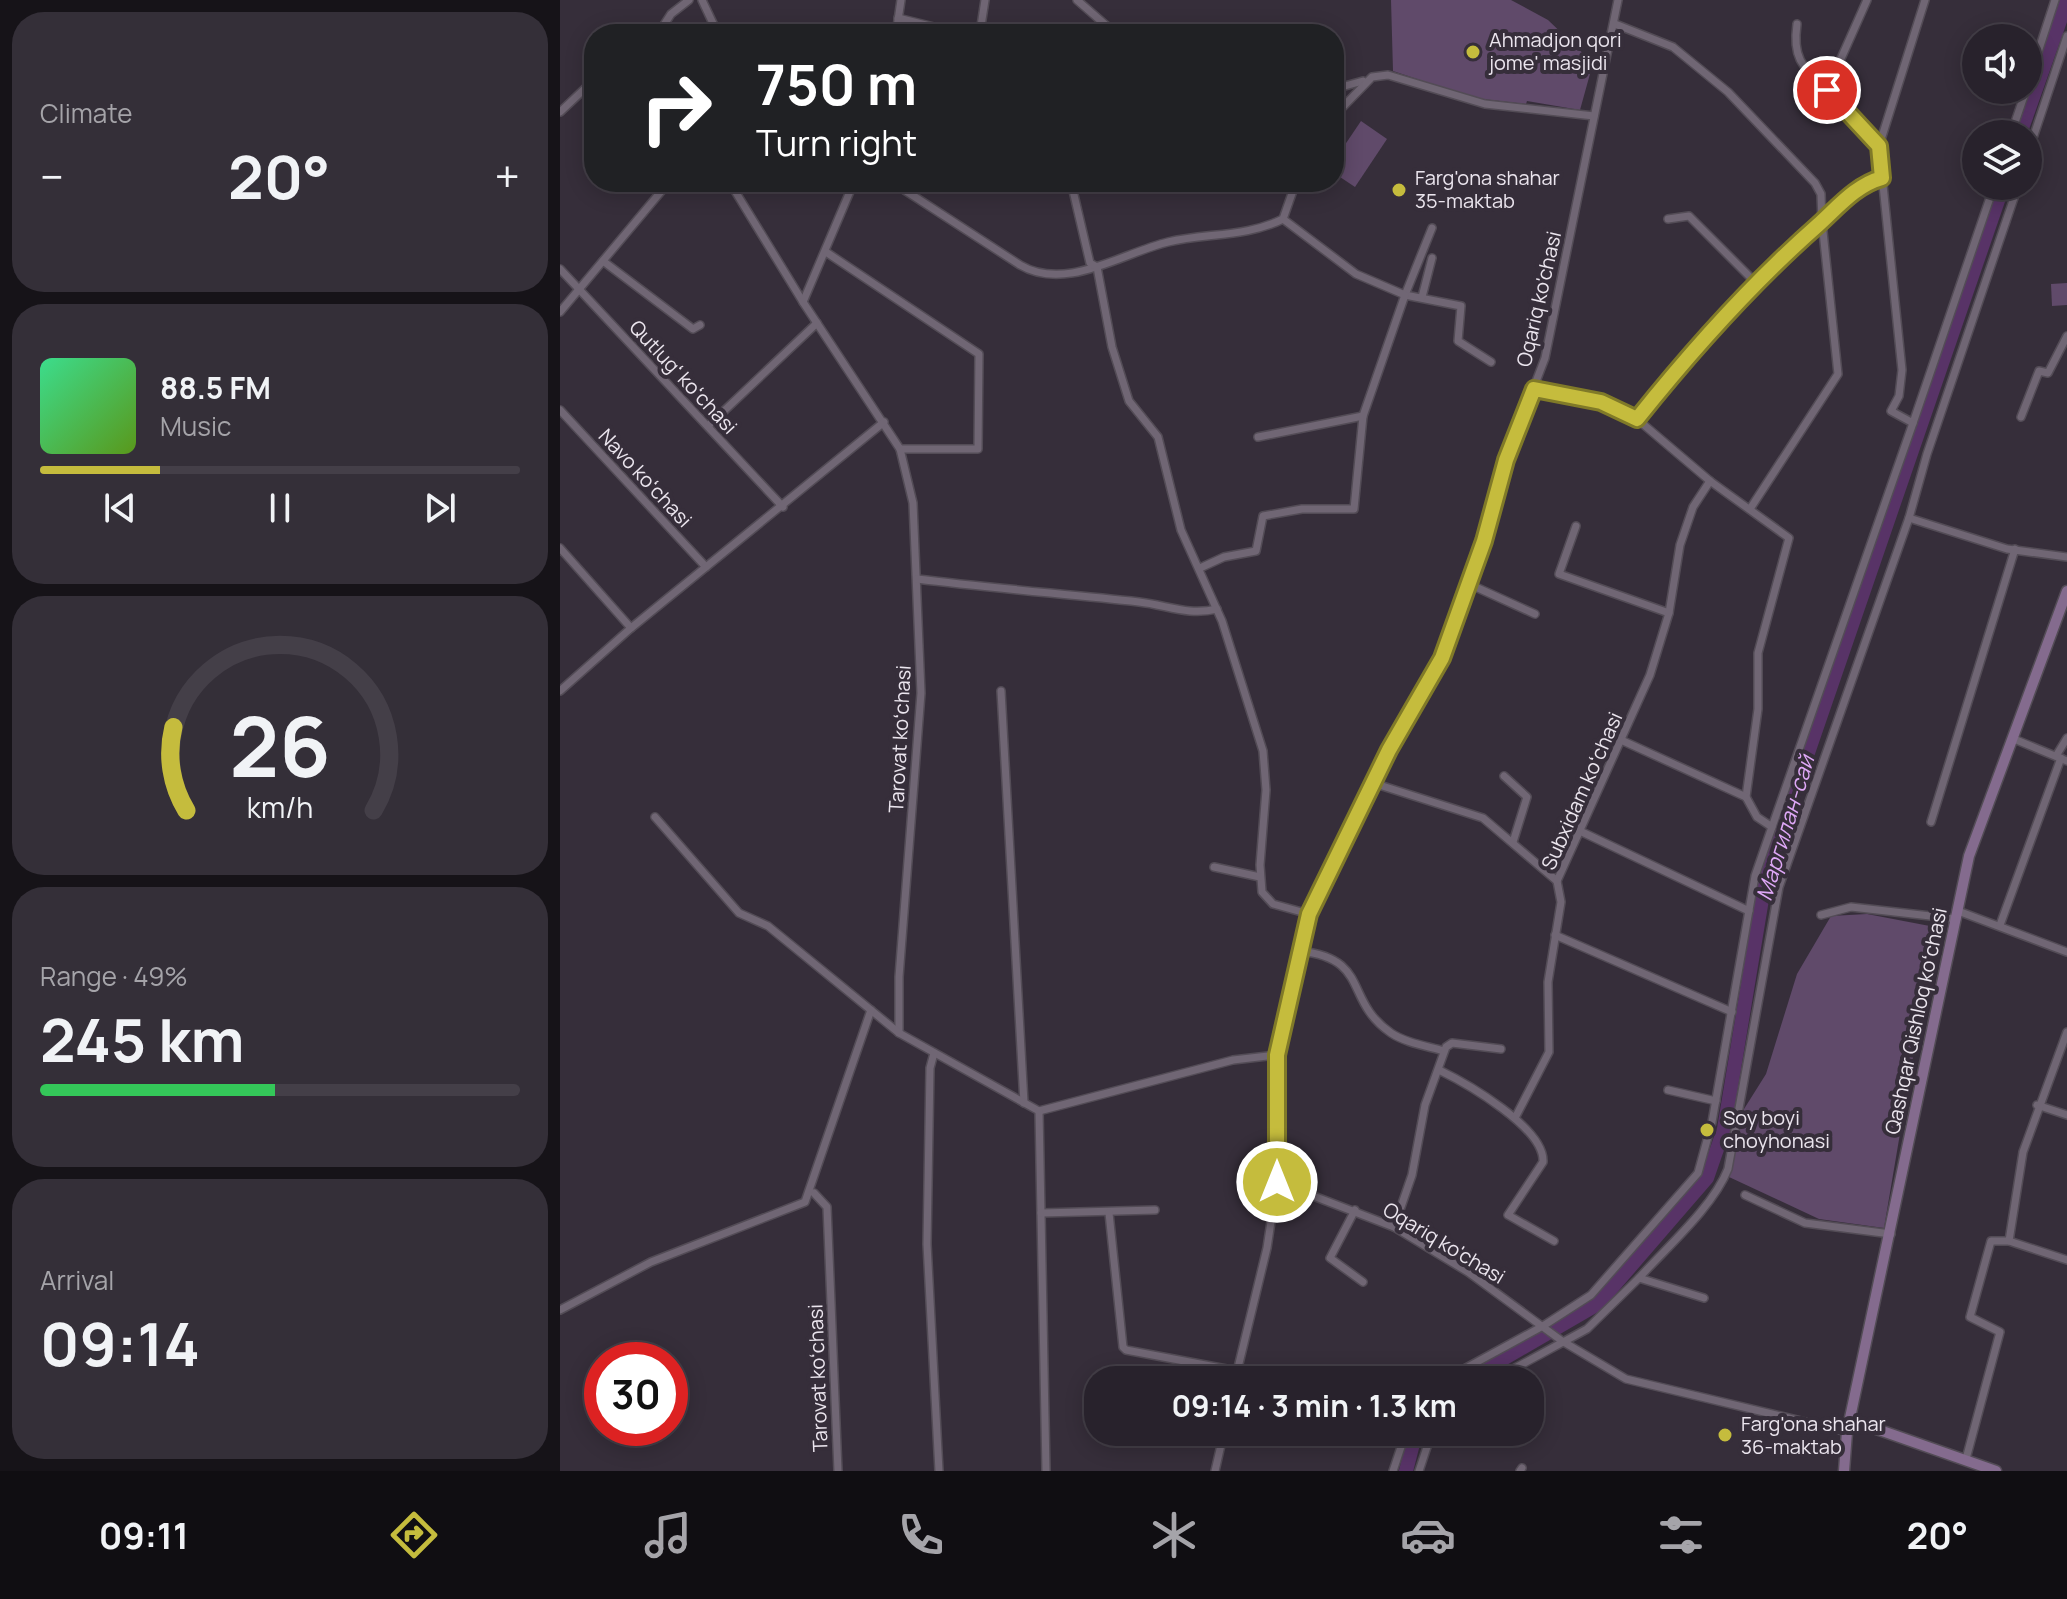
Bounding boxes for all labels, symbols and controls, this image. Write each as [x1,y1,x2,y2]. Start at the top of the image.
map controls [1962,24,2042,200]
button: sound [1962,24,2042,104]
place label: Ahmadjon qori jome' masjidi [1488,26,1622,76]
marker: Ahmadjon qori jome' masjidi [1464,43,1482,61]
text: 750 m [756,45,917,122]
icon: right [624,56,728,160]
pin [1793,56,1861,124]
icon: arrive [1805,68,1849,112]
text: Climate [40,95,132,131]
text: Turn right [756,118,917,167]
button: layers [1962,120,2042,200]
text: 20° [228,135,330,217]
text: − [40,146,64,206]
text: + [495,146,520,206]
place label: Farg'ona shahar 35-maktab [1415,164,1560,214]
marker: Farg'ona shahar 35-maktab [1390,181,1408,199]
street label: Oqariq ko'chasi [1510,229,1567,369]
street label: Qutlugʻ koʻchasi [624,314,743,439]
text: 88.5 FM [160,367,271,408]
text: Music [160,408,231,444]
street label: Navo koʻchasi [593,423,698,533]
icon: previous [98,486,142,530]
icon: pause [258,486,302,530]
icon: next [418,486,462,530]
street label: Tarovat koʻchasi [882,664,917,814]
text: 26 [229,688,331,802]
street label: Subxidam koʻchasi [1535,708,1628,874]
water label: Маргилан-сай [1749,750,1822,904]
text: km/h [247,789,313,828]
street label: Qashqar Qishloq koʻchasi [1878,905,1953,1137]
text: Range · 49% [40,958,188,994]
text: 245 km [40,998,244,1080]
place label: Soy boyi choyhonasi [1723,1104,1830,1154]
marker: Soy boyi choyhonasi [1698,1121,1716,1139]
position arrow [1235,1140,1319,1224]
street label: Oqariq ko'chasi [1378,1195,1510,1290]
text: Arrival [40,1262,114,1298]
text: 09:14 [40,1302,200,1384]
street label: Tarovat koʻchasi [801,1304,834,1452]
speed limit sign: 30 [584,1342,688,1446]
text: 09:14 · 3 min · 1.3 km [1171,1385,1457,1426]
place label: Farg'ona shahar 36-maktab [1741,1410,1886,1460]
marker: Farg'ona shahar 36-maktab [1716,1426,1734,1444]
icon: directions [386,1507,442,1563]
icon: music [640,1507,696,1563]
icon: phone [893,1507,949,1563]
icon: climate [1146,1507,1202,1563]
icon: car [1400,1507,1456,1563]
icon: filters [1653,1507,1709,1563]
text: 09:11 [99,1511,189,1560]
text: 20° [1907,1511,1968,1560]

